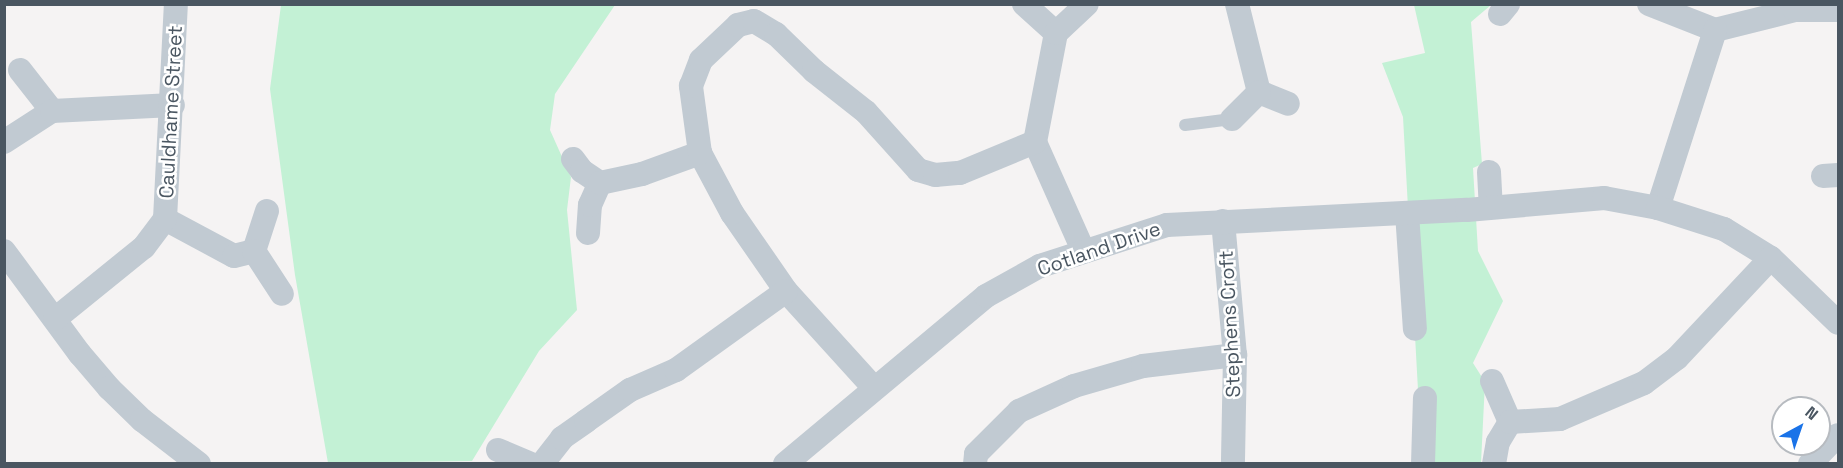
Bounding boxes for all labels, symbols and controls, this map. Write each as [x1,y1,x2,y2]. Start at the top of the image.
street label: Cauldhame Street [154,25,188,199]
street label: Cotland Drive [1034,217,1164,281]
street label: Stephens Croft [1214,250,1246,398]
north arrow [1771,396,1831,456]
text: N [1801,402,1822,425]

